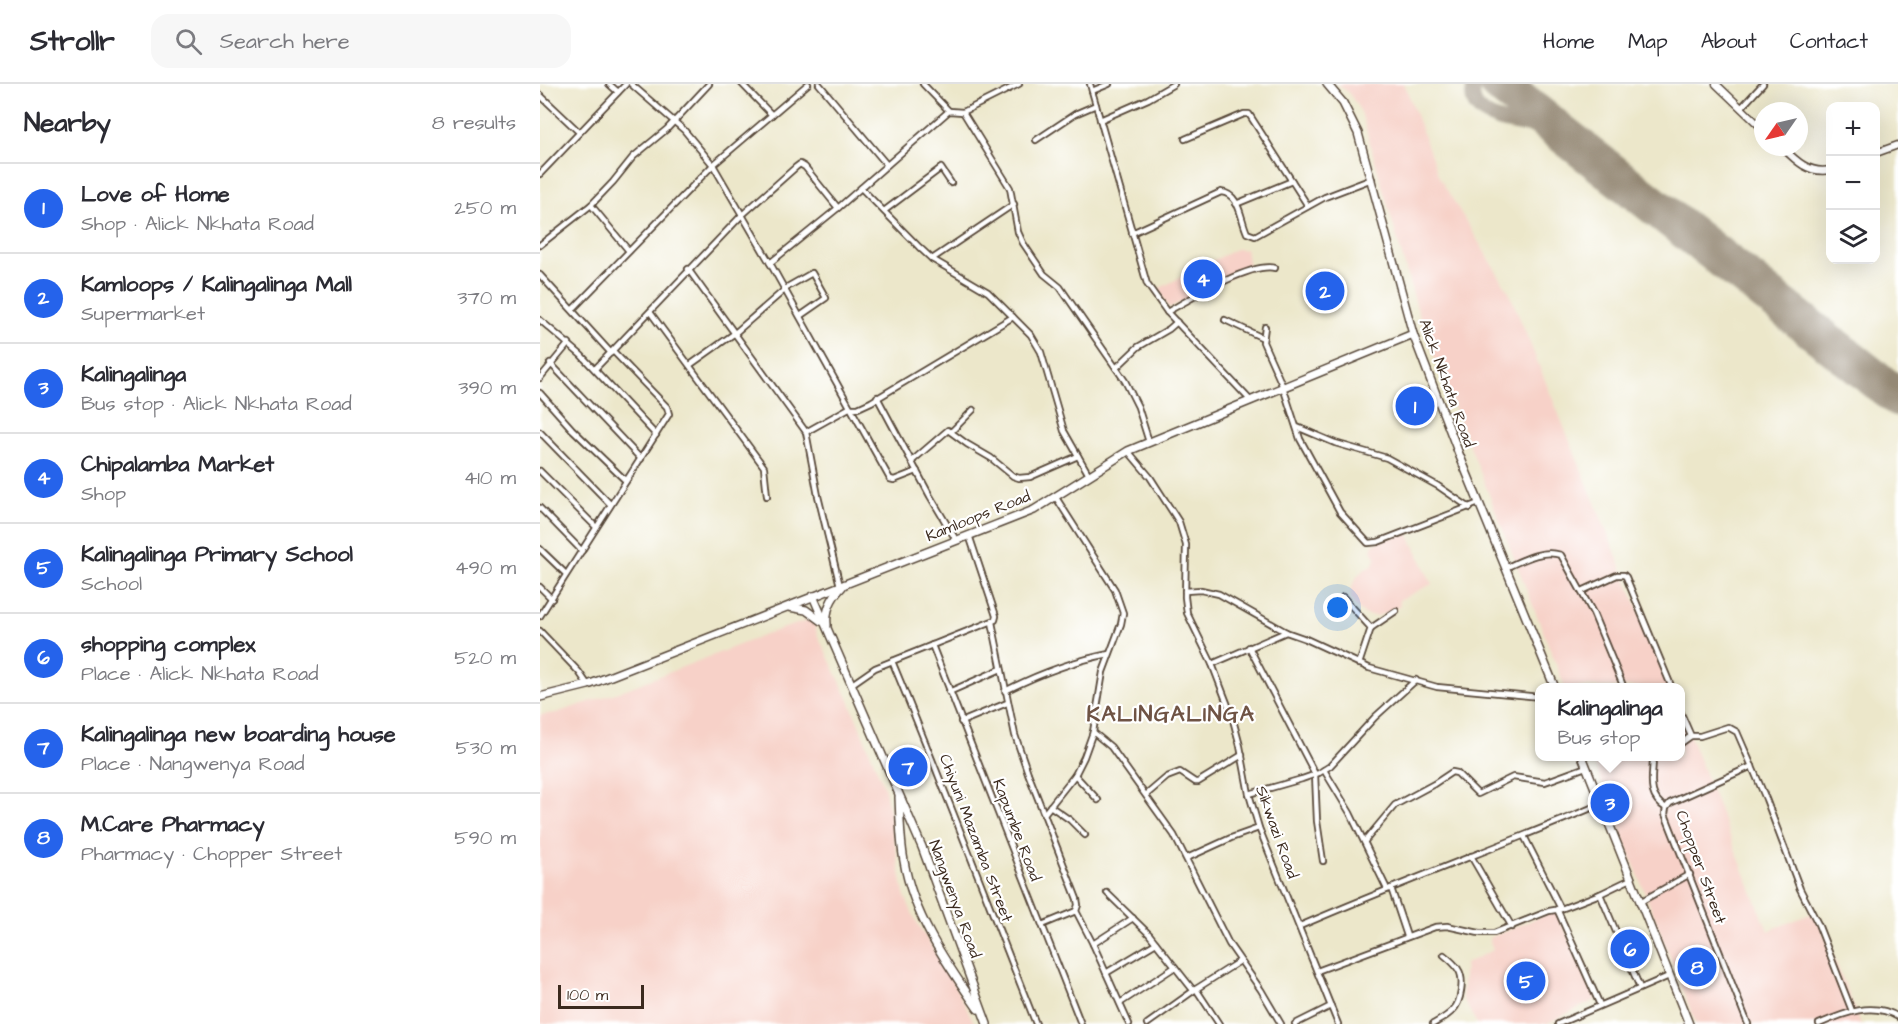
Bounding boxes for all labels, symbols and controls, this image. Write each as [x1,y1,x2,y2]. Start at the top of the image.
search box [151,14,571,68]
text: Strollr [30,22,115,61]
icon: search [172,25,205,58]
text: Search here [220,26,350,57]
text: Home [1543,27,1595,56]
text: Map [1628,27,1668,56]
text: About [1701,27,1757,56]
text: Contact [1790,27,1868,56]
north arrow [1754,102,1808,156]
map controls [1826,102,1880,264]
button: + [1826,102,1880,156]
text: Nearby [24,105,111,141]
text: 8 results [432,109,516,137]
button: − [1826,156,1880,210]
text: Love of Home [81,179,230,210]
text: 1 [42,194,45,222]
text: 250 m [454,194,516,222]
text: Shop · Alick Nkhata Road [81,210,314,238]
button: layers [1826,210,1880,264]
pin: 4 [1184,256,1222,302]
pin: 2 [1306,268,1344,314]
text: Kamloops / Kalingalinga Mall [81,269,352,300]
text: 2 [38,284,49,312]
text: 370 m [457,284,516,312]
text: Supermarket [81,300,205,328]
street label: Alick Nkhata Road [1414,316,1480,450]
text: Kalingalinga [81,359,186,390]
text: 3 [38,374,49,402]
text: 390 m [458,374,516,402]
pin: 1 [1396,384,1434,428]
text: Bus stop · Alick Nkhata Road [81,390,352,418]
text: Chipalamba Market [81,449,274,480]
text: 4 [37,464,50,492]
text: 410 m [464,464,516,492]
text: Shop [81,480,126,508]
street label: Kamloops Road [922,485,1034,547]
text: Kalingalinga Primary School [81,539,353,570]
text: 5 [36,554,51,582]
text: 490 m [455,554,516,582]
text: School [81,570,142,598]
your location [1323,593,1352,622]
text: shopping complex [81,629,256,660]
text: 6 [37,644,50,672]
text: 520 m [454,644,516,672]
text: Place · Alick Nkhata Road [81,660,318,688]
popup [1535,683,1685,761]
text: Kalingalinga [1557,693,1663,724]
district label: KALINGALINGA [1087,699,1255,730]
text: Kalingalinga new boarding house [81,719,396,750]
text: Bus stop [1557,724,1640,752]
text: 7 [37,734,50,762]
text: 530 m [455,734,516,762]
pin: 7 [888,744,928,790]
text: Place · Nangwenya Road [81,750,305,778]
street label: Chiyuni Mazamba Street [933,751,1018,926]
street label: Kapumbe Road [987,776,1047,884]
pin: 3 [1590,780,1630,826]
street label: Sikwazi Road [1250,783,1304,881]
street label: Chopper Street [1670,807,1732,927]
text: M.Care Pharmacy [81,809,264,840]
text: 8 [37,824,50,852]
text: 590 m [454,824,516,852]
street label: Nangwenya Road [923,837,987,961]
text: Pharmacy · Chopper Street [81,840,342,868]
pin: 6 [1610,926,1650,972]
pin: 8 [1678,944,1716,990]
pin: 5 [1506,958,1546,1004]
scale bar [558,982,644,1010]
text: 100 m [567,984,608,1006]

